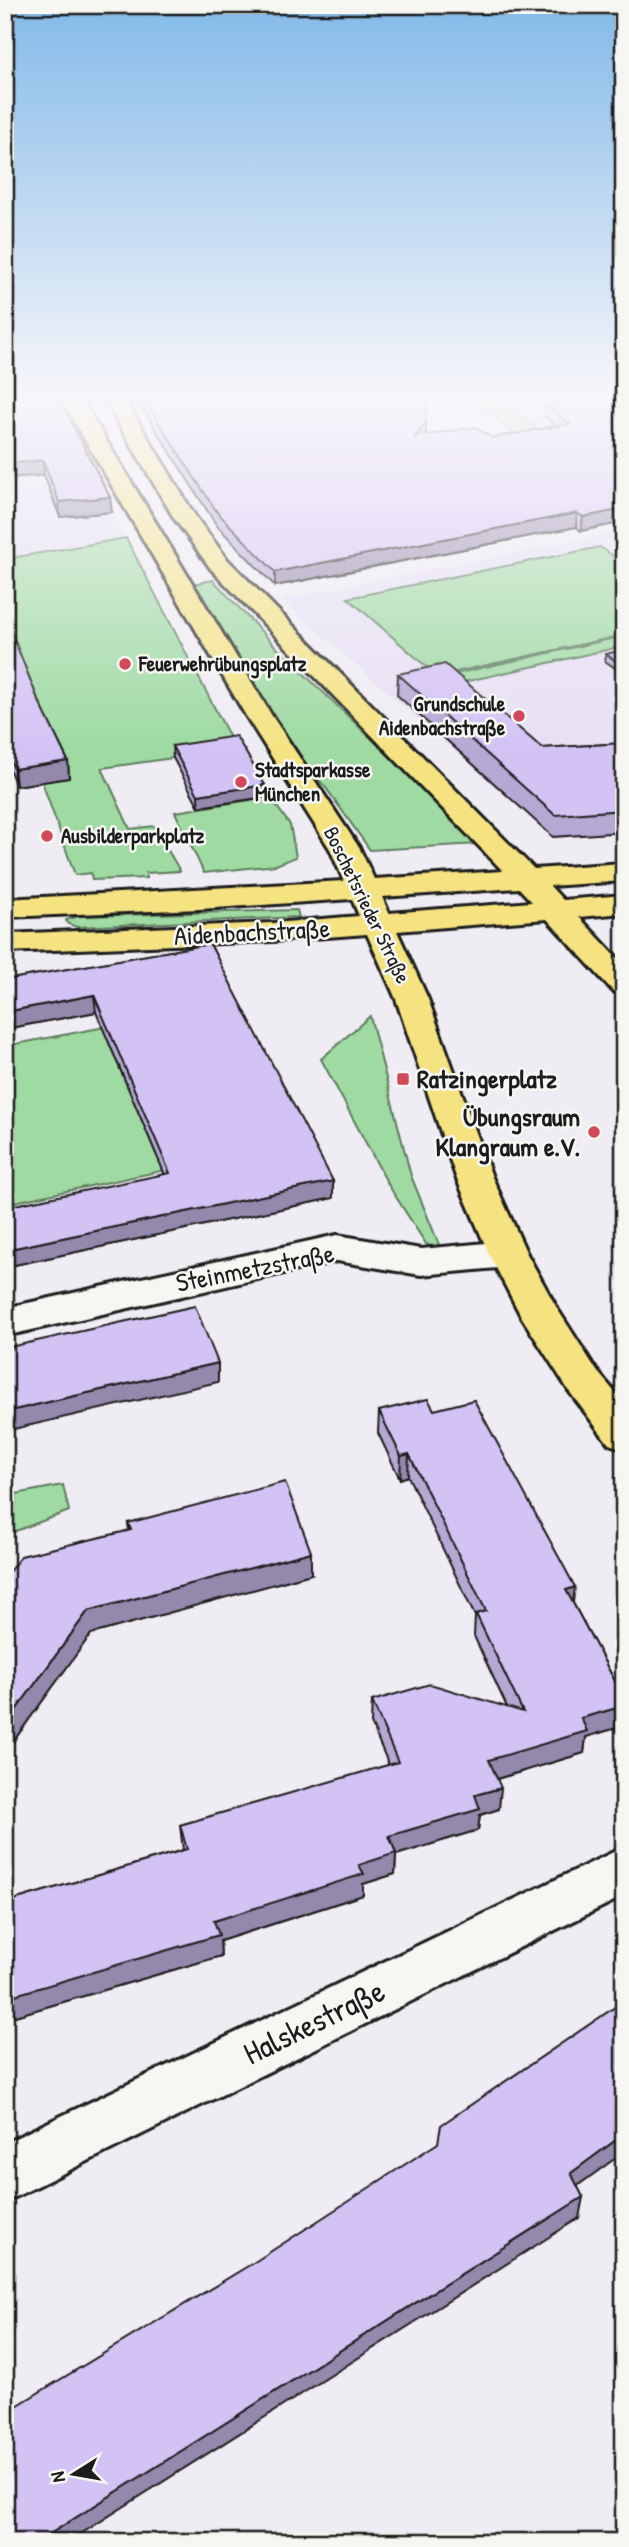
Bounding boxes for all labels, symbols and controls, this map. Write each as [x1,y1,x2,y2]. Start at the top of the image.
place label: Feuerwehrübungsplatz [138,649,306,679]
marker: Feuerwehrübungsplatz [117,656,133,672]
place label: Grundschule Aidenbachstraße [379,689,506,743]
marker: Grundschule Aidenbachstraße [511,708,527,724]
place label: Stadtsparkasse München [255,755,371,808]
marker: Stadtsparkasse München [233,774,249,790]
place label: Ausbilderparkplatz [61,821,204,851]
street label: Boschetsrieder Straße [317,822,418,988]
marker: Ausbilderparkplatz [39,828,55,844]
street label: Aidenbachstraße [173,910,331,953]
place label: Ratzingerplatz [417,1061,557,1097]
marker: Ratzingerplatz [395,1071,411,1087]
place label: Übungsraum Klangraum e.V. [436,1099,580,1165]
marker: Übungsraum Klangraum e.V. [586,1124,602,1140]
street label: Steinmetzstraße [173,1235,337,1300]
street label: Halskestraße [236,1969,392,2074]
north arrow [38,2438,108,2508]
text: N [44,2470,71,2485]

